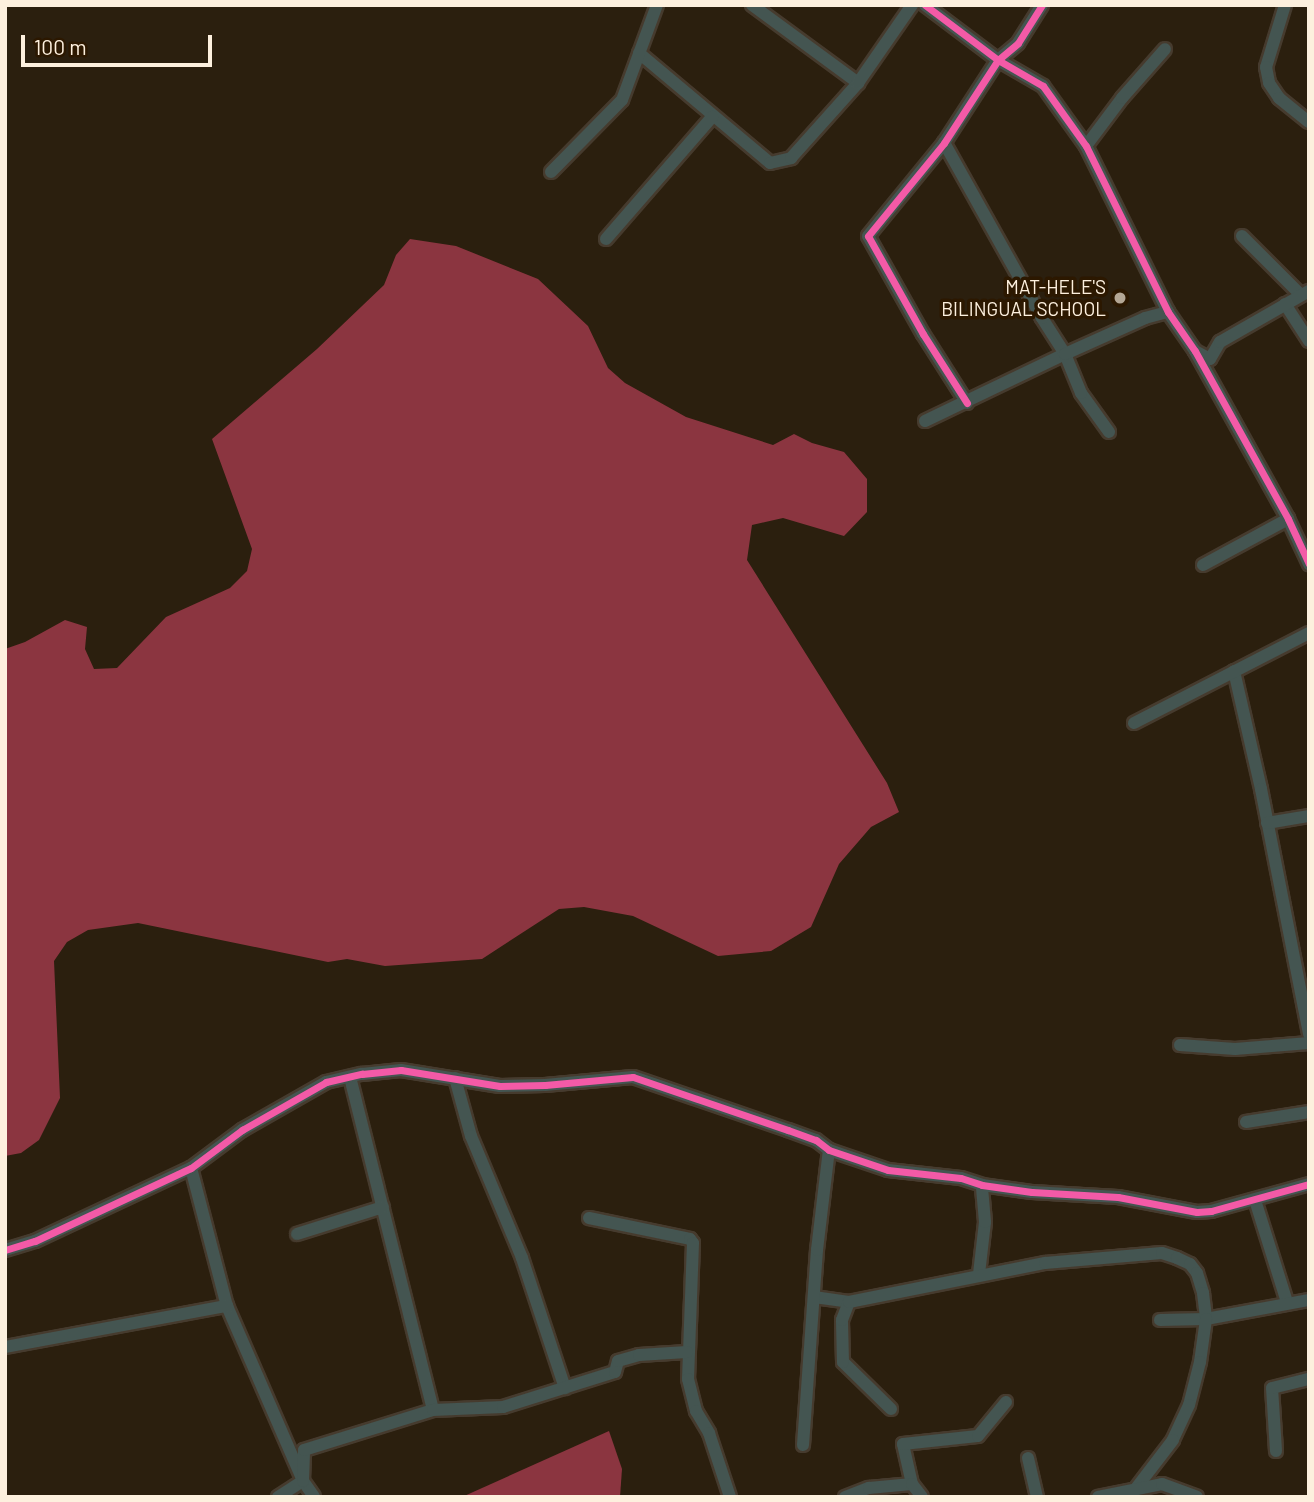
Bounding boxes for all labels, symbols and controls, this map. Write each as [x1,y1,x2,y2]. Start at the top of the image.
scale bar [24,21,215,65]
text: 100 m [34,34,87,59]
place label: MAT-HELE'S BILINGUAL SCHOOL [941,276,1106,320]
marker: MAT-HELE'S BILINGUAL SCHOOL [1112,290,1128,306]

